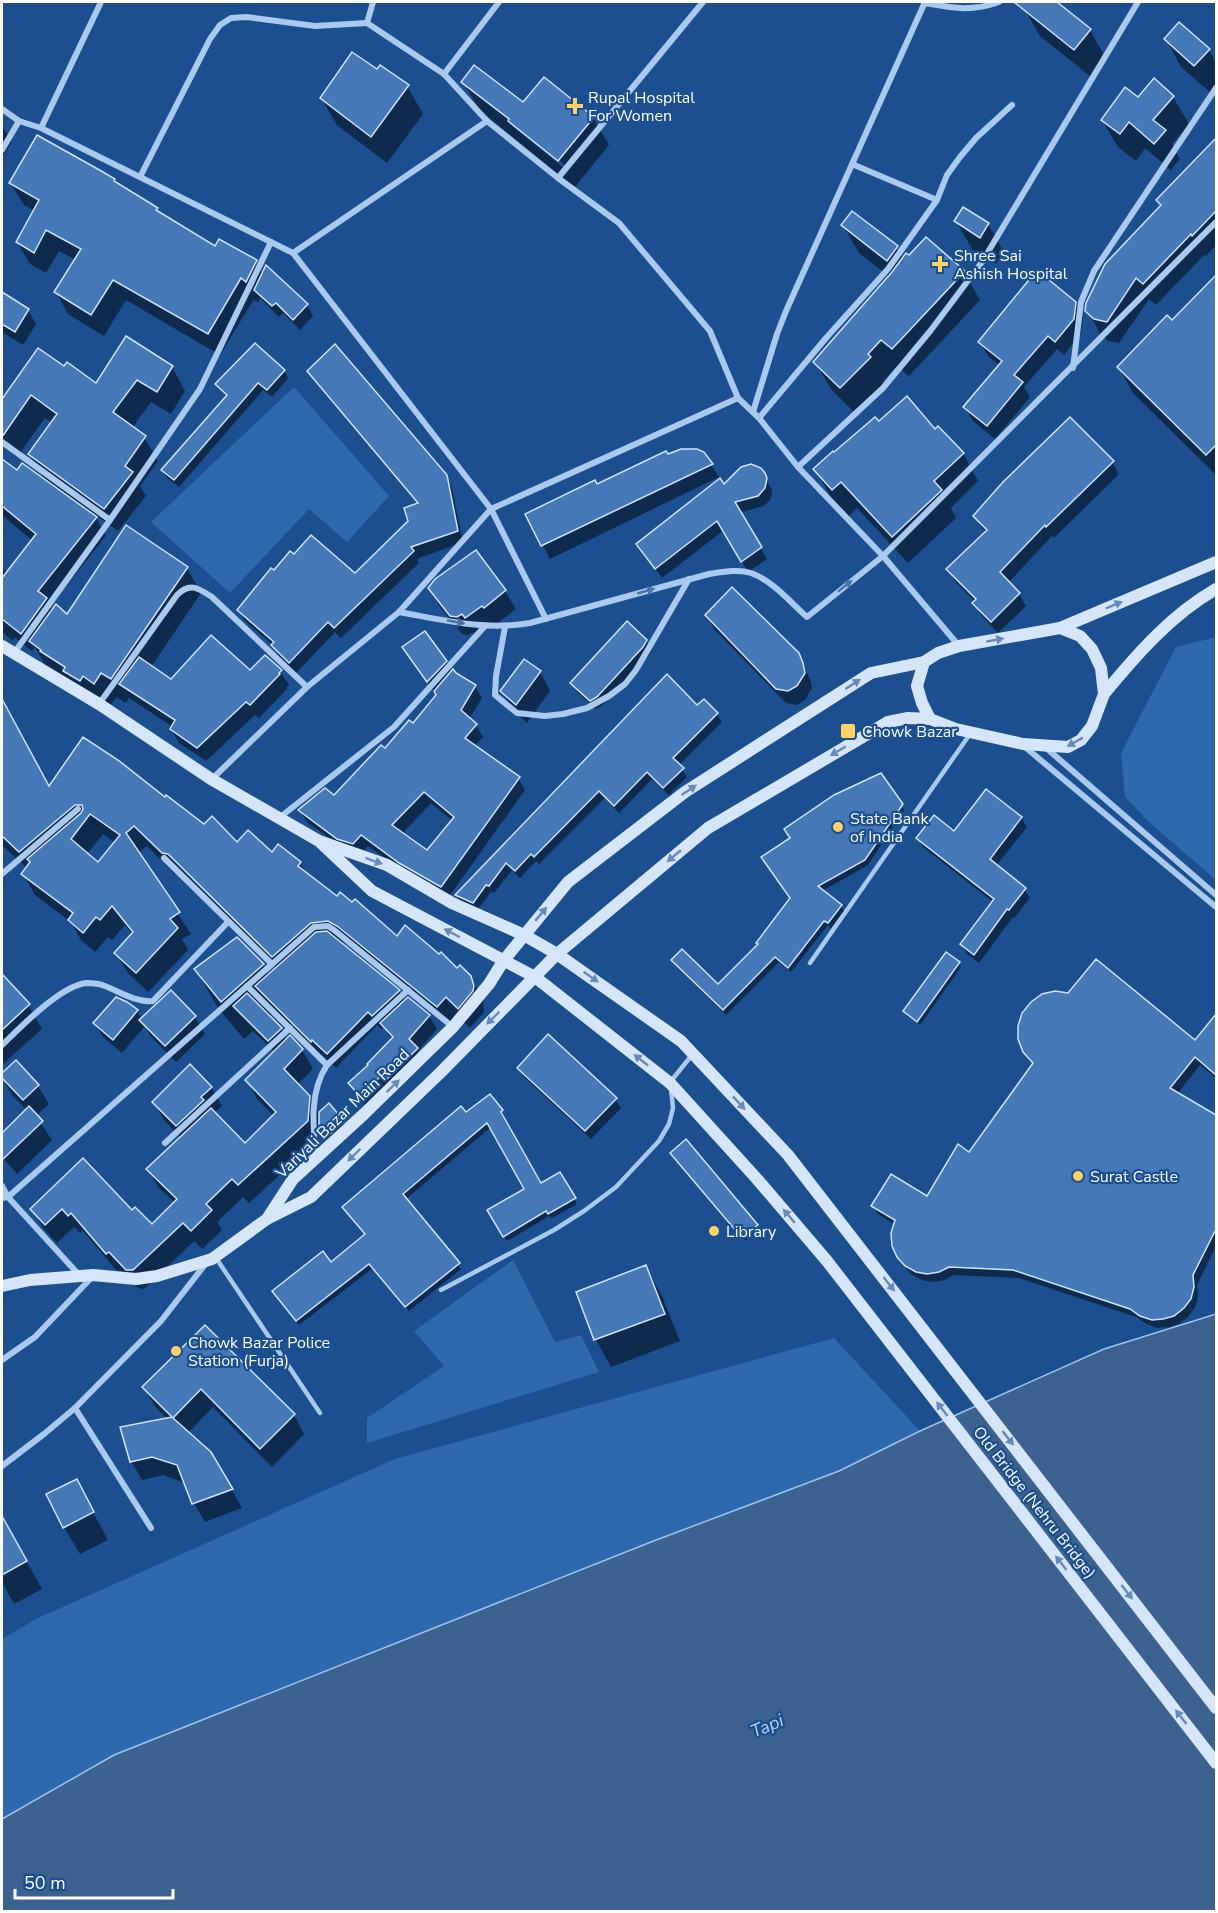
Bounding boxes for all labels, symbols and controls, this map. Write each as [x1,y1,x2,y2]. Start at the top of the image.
place label: Rupal Hospital For Women [588,87,695,127]
marker: Rupal Hospital For Women [566,97,584,115]
place label: Shree Sai Ashish Hospital [954,245,1068,285]
marker: Shree Sai Ashish Hospital [931,255,949,273]
one-way arrow [837,580,853,593]
one-way arrow [637,586,655,595]
one-way arrow [1105,600,1123,610]
one-way arrow [447,618,466,627]
one-way arrow [986,635,1005,644]
one-way arrow [845,679,861,690]
place label: Chowk Bazar [862,721,957,743]
marker: Chowk Bazar [839,722,857,740]
one-way arrow [1066,737,1083,747]
one-way arrow [830,746,846,757]
one-way arrow [681,784,697,796]
place label: State Bank of India [850,808,929,848]
marker: State Bank of India [831,820,845,834]
one-way arrow [667,849,682,862]
one-way arrow [365,856,383,866]
one-way arrow [534,907,546,922]
one-way arrow [443,928,460,938]
one-way arrow [583,971,598,983]
one-way arrow [486,1011,501,1025]
street label: Variyali Bazar Main Road [270,1044,414,1184]
one-way arrow [633,1054,649,1067]
one-way arrow [386,1079,401,1093]
one-way arrow [732,1095,746,1110]
one-way arrow [347,1148,362,1162]
place label: Surat Castle [1090,1166,1178,1188]
marker: Surat Castle [1071,1169,1085,1183]
one-way arrow [783,1208,796,1224]
place label: Library [726,1221,777,1243]
marker: Library [707,1224,721,1238]
one-way arrow [883,1276,895,1291]
place label: Chowk Bazar Police Station (Furja) [188,1332,330,1372]
marker: Chowk Bazar Police Station (Furja) [169,1344,183,1358]
one-way arrow [935,1401,948,1417]
street label: Old Bridge (Nehru Bridge) [968,1422,1101,1583]
one-way arrow [1002,1430,1015,1446]
one-way arrow [1055,1555,1068,1571]
one-way arrow [1121,1585,1133,1600]
water label: Tapi [747,1708,788,1744]
one-way arrow [1175,1710,1187,1725]
scale bar [15,1862,172,1900]
text: 50 m [24,1871,66,1895]

